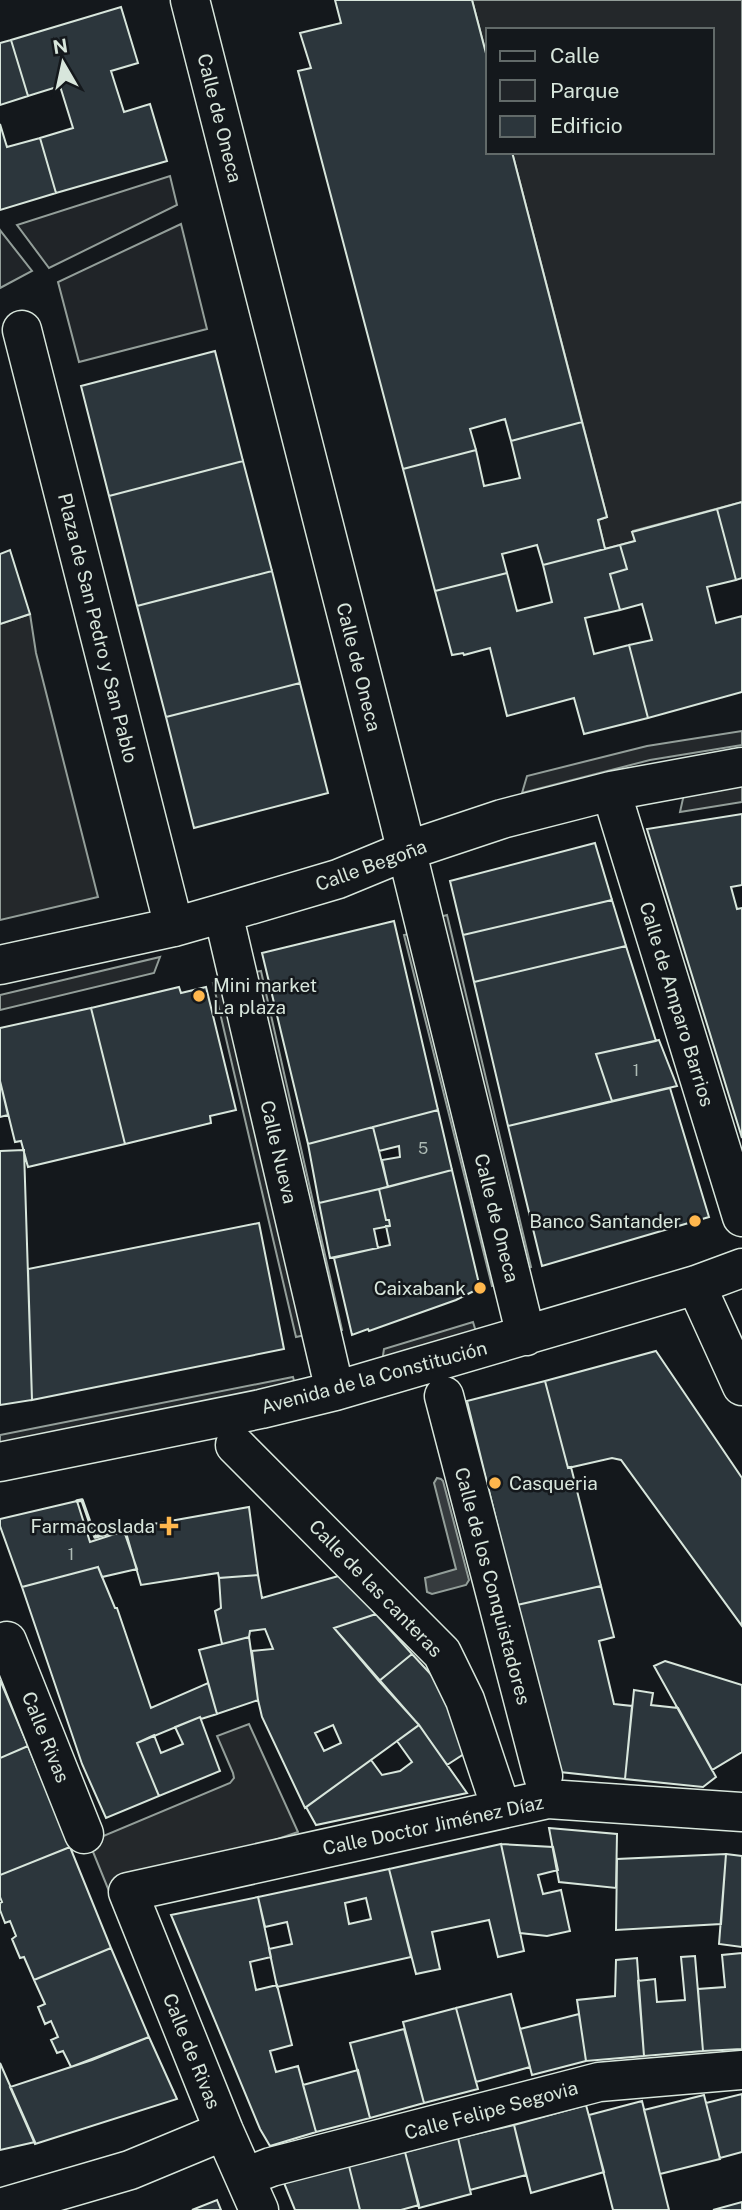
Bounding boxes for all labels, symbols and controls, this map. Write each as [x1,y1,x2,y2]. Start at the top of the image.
north arrow [28,28,98,98]
legend [486,28,714,154]
text: N [51,34,69,58]
text: Calle [550,43,600,68]
street label: Calle de Oneca [193,51,247,185]
text: Parque [550,78,619,103]
text: Edificio [550,113,623,138]
street label: Plaza de San Pedro y San Pablo [54,491,142,765]
street label: Calle de Oneca [332,600,386,734]
street label: Calle Begoña [312,835,430,895]
street label: Calle de Amparo Barrios [635,899,719,1109]
place label: Mini market La plaza [213,974,317,1018]
marker: Mini market La plaza [191,988,207,1004]
house number: 1 [633,1061,639,1080]
street label: Calle Nueva [256,1098,302,1206]
house number: 5 [418,1139,428,1158]
street label: Calle de Oneca [470,1151,524,1285]
place label: Banco Santander [529,1210,681,1232]
marker: Banco Santander [687,1213,703,1229]
place label: Caixabank [374,1277,466,1299]
marker: Caixabank [472,1280,488,1296]
street label: Avenida de la Constitución [259,1336,489,1418]
street label: Calle de los Conquistadores [451,1465,535,1707]
place label: Casqueria [509,1472,598,1494]
marker: Casqueria [487,1475,503,1491]
place label: Farmacoslada [30,1515,155,1537]
street label: Calle de las canteras [305,1515,447,1661]
marker: Farmacoslada [161,1518,177,1534]
house number: 1 [68,1545,74,1564]
street label: Calle Rivas [18,1688,74,1786]
street label: Calle Doctor Jiménez Díaz [321,1791,545,1859]
street label: Calle de Rivas [159,1990,225,2112]
street label: Calle Felipe Segovia [402,2076,580,2144]

